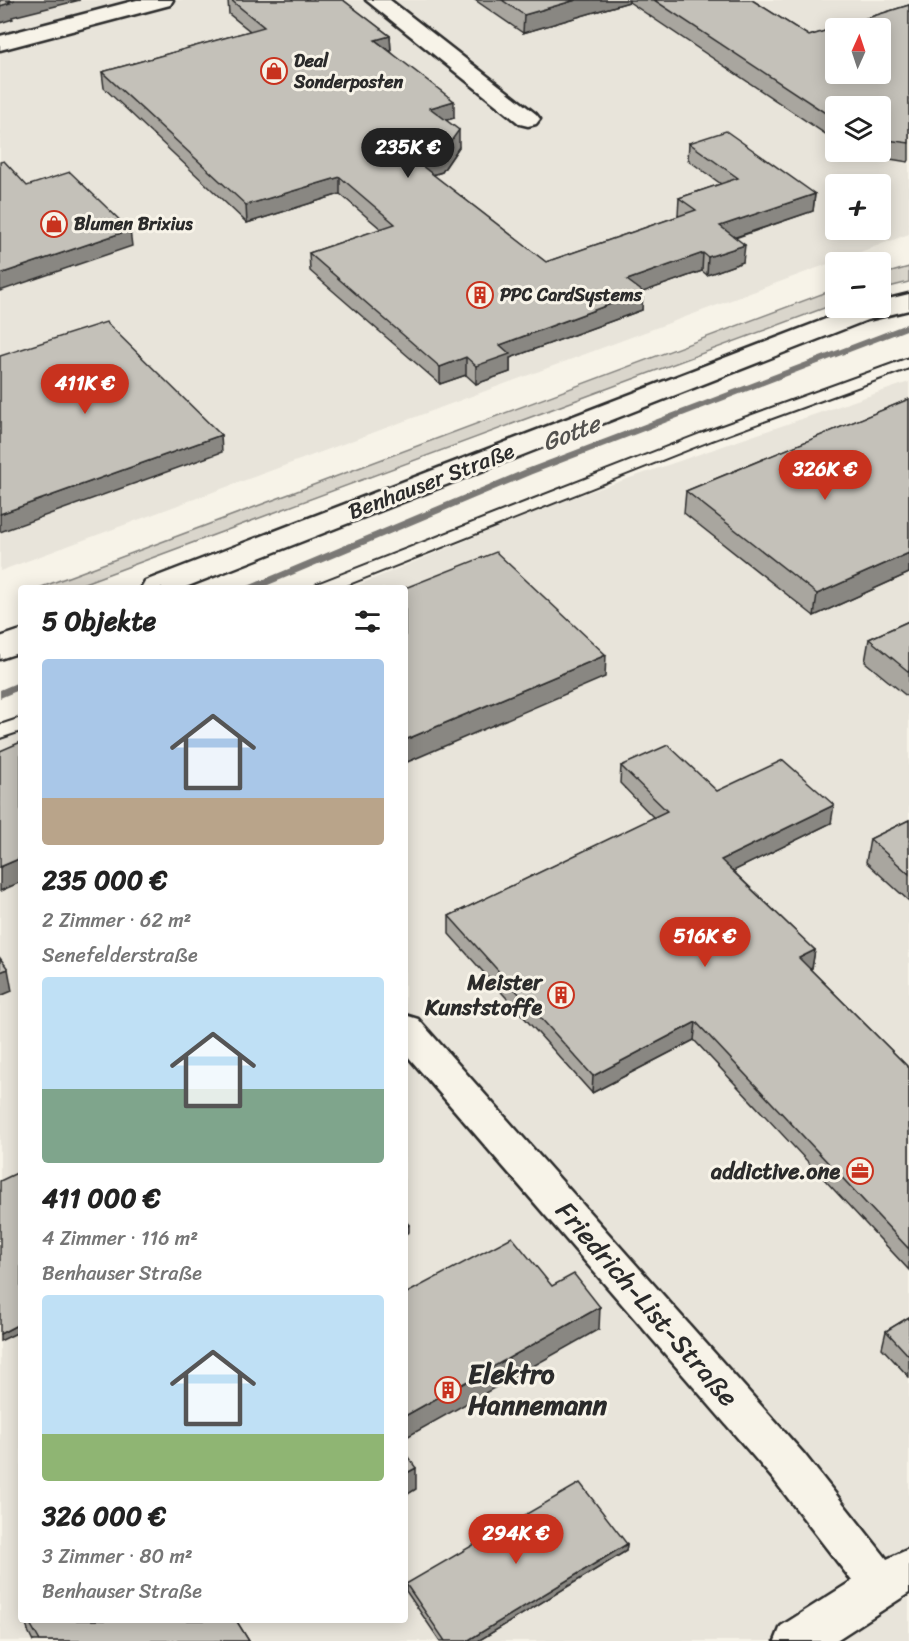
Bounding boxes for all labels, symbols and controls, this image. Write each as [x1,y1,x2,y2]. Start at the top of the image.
north arrow [825,18,891,84]
map controls [825,18,891,318]
place label: Deal Sonderposten [293,45,403,98]
shop icon: Deal Sonderposten [259,56,289,86]
button: layers [825,96,891,162]
pin: 235K € [359,128,457,179]
text: 235K € [375,130,441,165]
button: + [825,174,891,240]
place label: Blumen Brixius [74,208,193,240]
shop icon: Blumen Brixius [39,209,69,239]
button: − [825,252,891,318]
place label: PPC CardSystems [500,279,643,311]
building icon: PPC CardSystems [465,280,495,310]
pin: 411K € [36,364,134,415]
text: 411K € [55,366,115,401]
water label: Gotte [536,402,609,463]
street label: Benhauser Straße [342,431,520,531]
pin: 326K € [776,450,874,501]
text: 326K € [793,452,857,487]
text: 5 Objekte [42,598,156,644]
icon: filters [351,605,384,638]
icon: home [159,698,267,806]
text: 235 000 € [42,857,167,903]
text: 2 Zimmer · 62 m² [42,903,191,938]
pin: 516K € [656,917,754,968]
text: 516K € [674,919,736,954]
text: Senefelderstraße [42,938,198,973]
place label: Meister Kunststoffe [424,963,544,1027]
building icon: Meister Kunststoffe [546,980,576,1010]
icon: home [159,1016,267,1124]
place label: addictive.one [710,1152,840,1191]
office icon: addictive.one [845,1156,875,1186]
text: 411 000 € [42,1175,161,1221]
street label: Friedrich-List-Straße [543,1190,751,1418]
text: 4 Zimmer · 116 m² [42,1221,198,1256]
text: Benhauser Straße [42,1256,202,1291]
icon: home [159,1334,267,1442]
place label: Elektro Hannemann [468,1350,607,1429]
building icon: Elektro Hannemann [433,1375,463,1405]
text: 326 000 € [42,1493,166,1539]
pin: 294K € [467,1514,565,1565]
text: 294K € [483,1516,549,1551]
text: 3 Zimmer · 80 m² [42,1539,193,1574]
text: Benhauser Straße [42,1574,202,1609]

